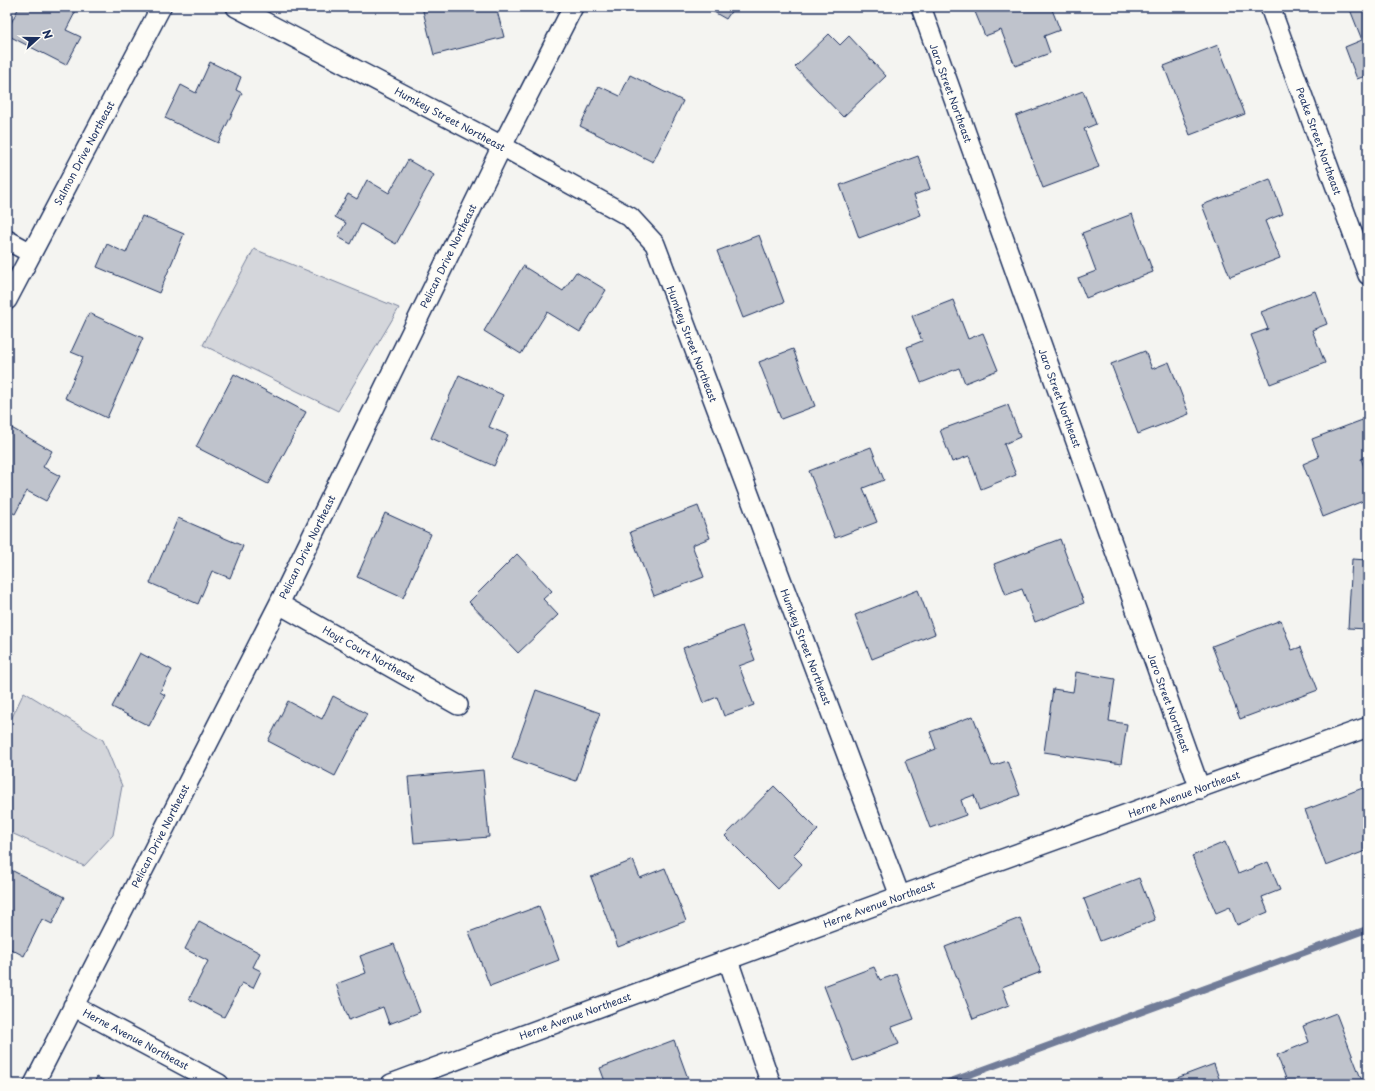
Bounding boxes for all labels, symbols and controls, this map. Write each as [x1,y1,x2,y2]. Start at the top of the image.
north arrow [18,18,58,58]
text: N [38,27,57,42]
street label: Jaro Street Northeast [927,41,976,145]
street label: Humkey Street Northeast [392,83,508,154]
street label: Peake Street Northeast [1293,85,1346,197]
street label: Salmon Drive Northeast [50,98,117,208]
street label: Pelican Drive Northeast [416,201,479,310]
street label: Humkey Street Northeast [663,284,722,404]
street label: Jaro Street Northeast [1036,346,1085,450]
street label: Pelican Drive Northeast [275,492,338,601]
street label: Humkey Street Northeast [777,587,836,707]
street label: Hoyt Court Northeast [320,622,418,685]
street label: Jaro Street Northeast [1145,651,1194,755]
street label: Herne Avenue Northeast [1126,766,1242,821]
street label: Pelican Drive Northeast [127,781,192,890]
street label: Herne Avenue Northeast [821,876,937,931]
street label: Herne Avenue Northeast [517,988,633,1043]
street label: Herne Avenue Northeast [81,1004,192,1073]

